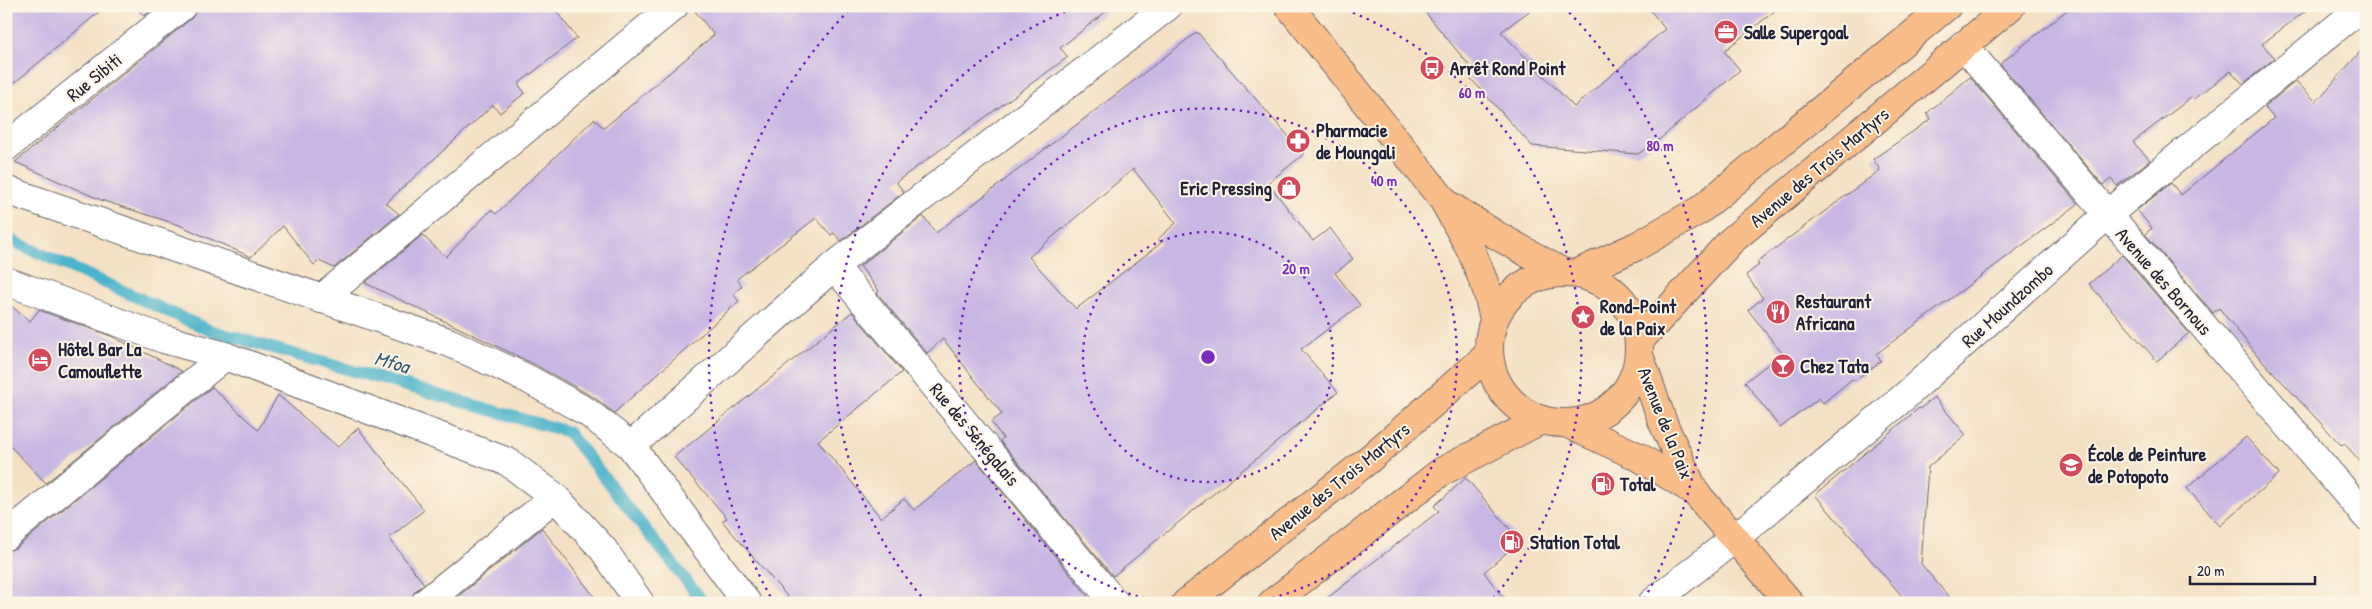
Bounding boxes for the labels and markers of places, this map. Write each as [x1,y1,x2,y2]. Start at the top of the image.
office icon: Salle Supergoal [1713,19,1739,45]
place label: Salle Supergoal [1744,19,1849,46]
bus stop icon: Arrêt Rond Point [1419,55,1445,81]
place label: Arrêt Rond Point [1450,55,1567,81]
place label: Pharmacie de Moungali [1316,117,1396,166]
pharmacy icon: Pharmacie de Moungali [1285,128,1311,154]
place label: Eric Pressing [1180,175,1273,202]
shop icon: Eric Pressing [1276,175,1302,201]
place label: Restaurant Africana [1796,288,1872,336]
place label: Rond-Point de la Paix [1600,293,1678,341]
restaurant icon: Restaurant Africana [1765,299,1791,325]
place icon: Rond-Point de la Paix [1570,304,1596,330]
place label: Hôtel Bar La Camouflette [58,336,142,384]
hotel icon: Hôtel Bar La Camouflette [27,347,53,373]
centre of rings [1199,348,1217,366]
bar icon: Chez Tata [1770,353,1796,379]
place label: Chez Tata [1800,353,1869,379]
place label: École de Peinture de Potopoto [2088,441,2207,490]
school or university icon: École de Peinture de Potopoto [2058,452,2084,478]
fuel station icon: Total [1590,471,1616,497]
place label: Total [1619,471,1657,497]
fuel station icon: Station Total [1499,529,1525,555]
place label: Station Total [1530,529,1621,555]

